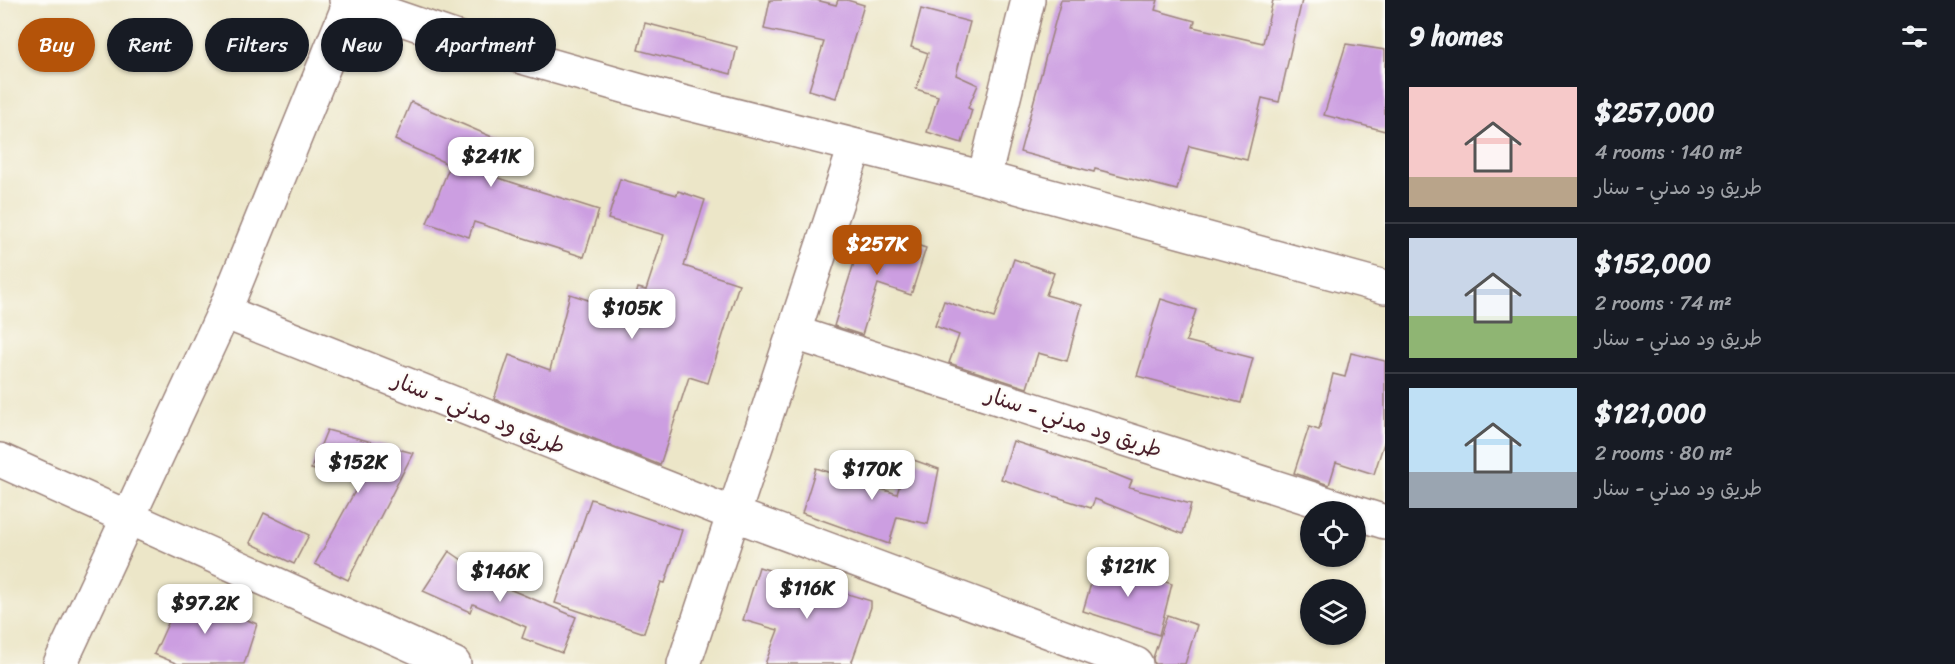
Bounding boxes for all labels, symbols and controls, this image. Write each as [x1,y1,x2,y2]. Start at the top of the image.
text: 9 homes [1409,13,1503,59]
chip: Buy [18,18,95,72]
chip: Rent [107,18,193,72]
chip: Filters [205,18,309,72]
chip: New [321,18,403,72]
chip: Apartment [415,18,556,72]
icon: filters [1898,20,1931,53]
text: $257,000 [1595,89,1715,135]
icon: home [1457,111,1529,183]
text: 4 rooms · 140 m² [1595,135,1743,170]
pin: $241K [449,137,533,188]
text: $241K [462,139,520,174]
text: طريق ود مدني - سنار [1595,170,1762,205]
pin: $257K [835,225,919,276]
text: $257K [847,227,907,262]
text: $152,000 [1595,240,1711,286]
icon: home [1457,262,1529,334]
text: 2 rooms · 74 m² [1595,286,1732,321]
pin: $105K [590,289,674,340]
text: $105K [602,291,662,326]
text: طريق ود مدني - سنار [1595,321,1762,356]
street label: طريق ود مدني - سنار [385,360,572,466]
street label: طريق ود مدني - سنار [979,374,1168,469]
text: $121,000 [1595,390,1706,436]
icon: home [1457,412,1529,484]
text: 2 rooms · 80 m² [1595,436,1733,471]
pin: $152K [316,443,400,494]
text: $152K [329,445,387,480]
pin: $170K [830,450,914,501]
text: $170K [843,452,901,487]
text: طريق ود مدني - سنار [1595,471,1762,506]
map controls [1300,501,1366,645]
button: locate [1300,501,1366,567]
pin: $121K [1086,547,1170,598]
text: $121K [1101,549,1155,584]
pin: $146K [458,552,542,603]
text: $146K [471,554,529,589]
pin: $116K [765,569,849,620]
text: $116K [780,571,834,606]
button: layers [1300,579,1366,645]
pin: $97.2K [156,584,254,635]
text: $97.2K [172,586,238,621]

